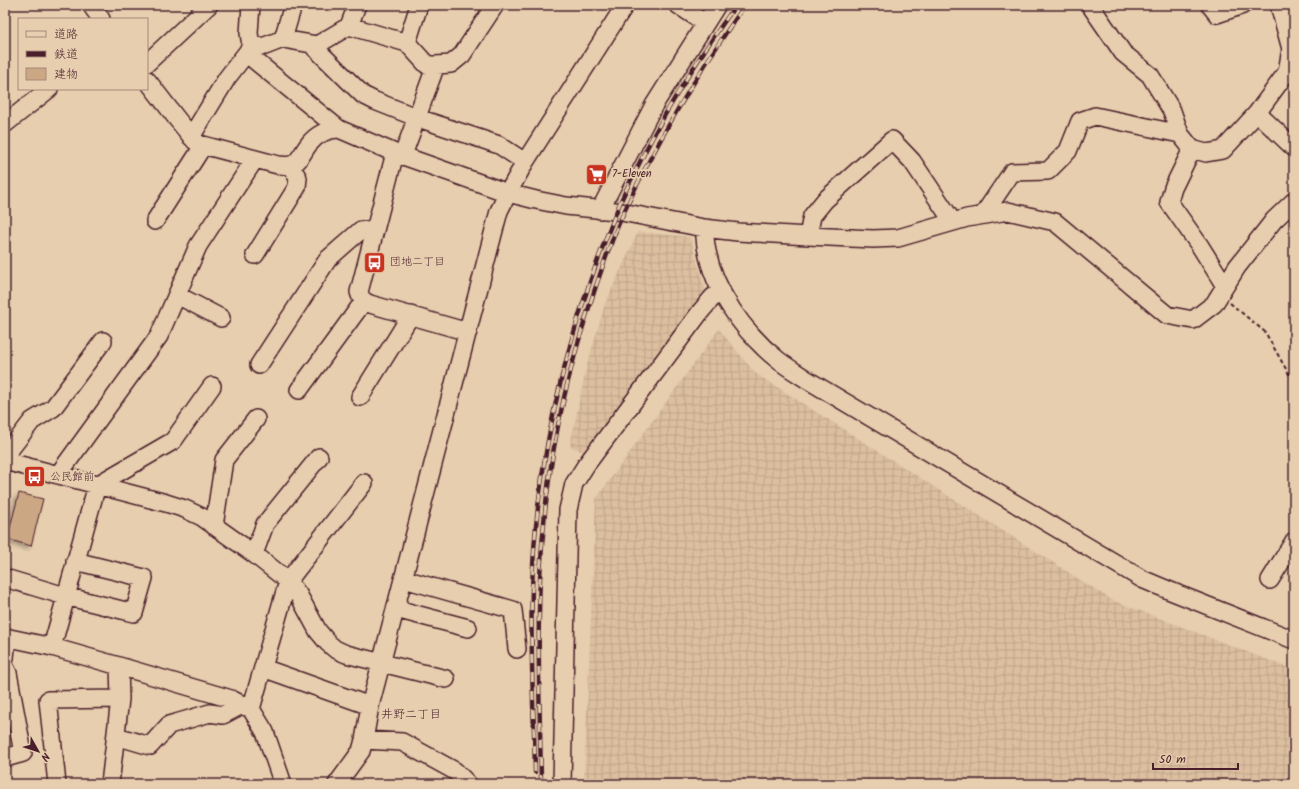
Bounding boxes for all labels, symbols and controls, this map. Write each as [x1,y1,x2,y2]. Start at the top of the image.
legend [18,18,148,90]
text: 道路 [54,25,78,44]
text: 鉄道 [54,45,78,64]
text: 建物 [54,65,78,84]
supermarket icon: 7-Eleven [583,161,609,187]
place label: 7-Eleven [612,165,652,183]
bus stop icon: 団地二丁目 [362,249,388,275]
place label: 団地二丁目 [390,253,445,271]
bus stop icon: 公民館前 [22,464,48,490]
place label: 公民館前 [50,468,94,486]
district label: 井野二丁目 [381,705,441,724]
north arrow [18,731,58,771]
scale bar [1153,745,1238,771]
text: N [36,748,54,765]
text: 50 m [1159,750,1186,769]

